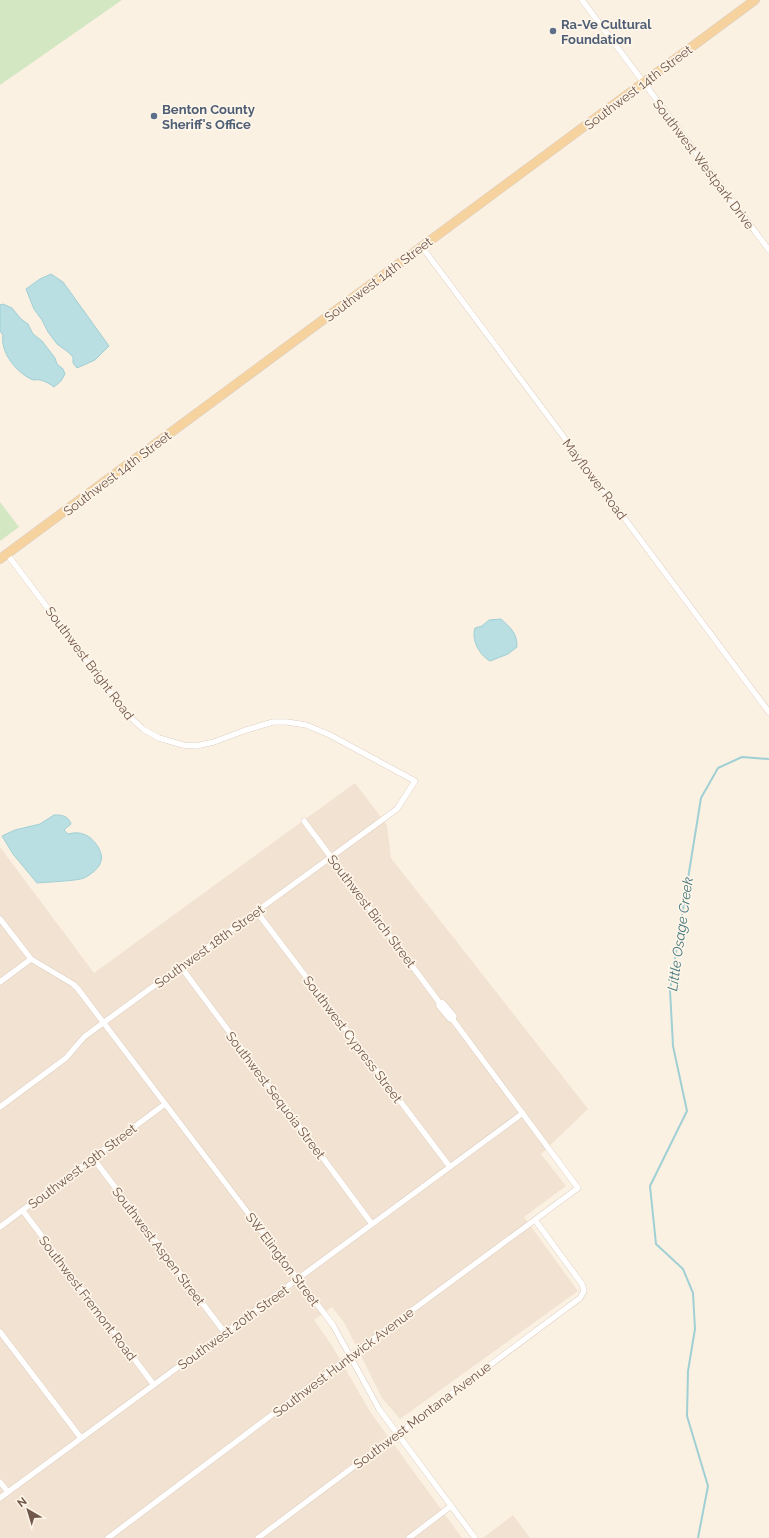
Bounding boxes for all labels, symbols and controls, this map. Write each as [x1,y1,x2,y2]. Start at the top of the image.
place label: Ra-Ve Cultural Foundation [561,17,652,47]
marker: Ra-Ve Cultural Foundation [548,26,558,36]
street label: Southwest 14th Street [581,42,696,133]
street label: Southwest Westpark Drive [650,97,757,232]
place label: Benton County Sheriff's Office [162,102,255,132]
marker: Benton County Sheriff's Office [149,111,159,121]
street label: Southwest 14th Street [321,234,436,325]
street label: Southwest 14th Street [60,428,175,519]
street label: Mayflower Road [559,436,630,523]
street label: Southwest Bright Road [42,604,137,723]
street label: Southwest Birch Street [324,852,419,971]
water label: Little Osage Creek [664,875,696,992]
street label: Southwest 18th Street [152,901,267,991]
street label: Southwest Cypress Street [300,973,406,1106]
street label: Southwest Sequoia Street [223,1029,329,1162]
street label: Southwest 19th Street [25,1120,140,1212]
street label: Southwest Aspen Street [109,1184,208,1309]
street label: SW Elington Street [243,1210,323,1309]
street label: Southwest Fremont Road [36,1233,139,1364]
street label: Southwest 20th Street [175,1282,292,1373]
street label: Southwest Huntwick Avenue [270,1304,417,1420]
street label: Southwest Montana Avenue [351,1359,494,1472]
north arrow [8,1490,48,1530]
text: N [15,1495,29,1510]

